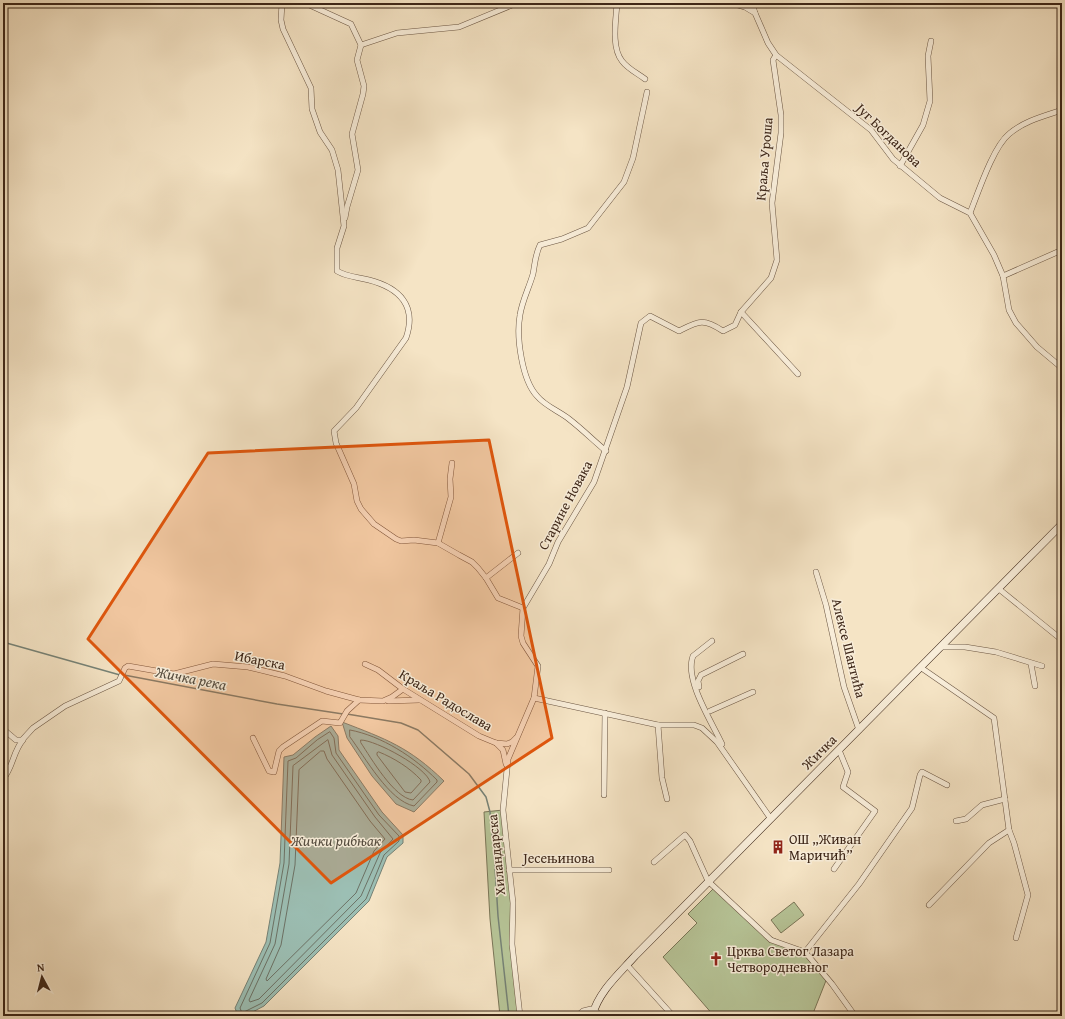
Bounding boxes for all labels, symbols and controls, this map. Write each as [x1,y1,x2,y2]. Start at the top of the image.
street label: Југ Богданова [850,97,927,172]
street label: Краља Уроша [750,116,778,201]
street label: Старине Новака [533,456,597,553]
street label: Алексе Шантића [827,596,871,700]
street label: Ибарска [233,645,287,675]
water label: Жичка река [153,661,228,695]
street label: Краља Радослава [395,664,497,736]
street label: Жичка [796,730,841,775]
street label: Хиландарска [482,813,510,897]
place label: ОШ „Живан Маричић” [789,829,861,865]
water label: Жички рибњак [290,830,382,851]
building icon: ОШ „Живан Маричић” [770,839,786,855]
street label: Јесењинова [521,848,595,868]
place label: Црква Светог Лазара Четвородневног [727,941,854,977]
church icon: Црква Светог Лазара Четвородневног [708,951,724,967]
north arrow [22,957,62,997]
text: N [36,959,46,975]

